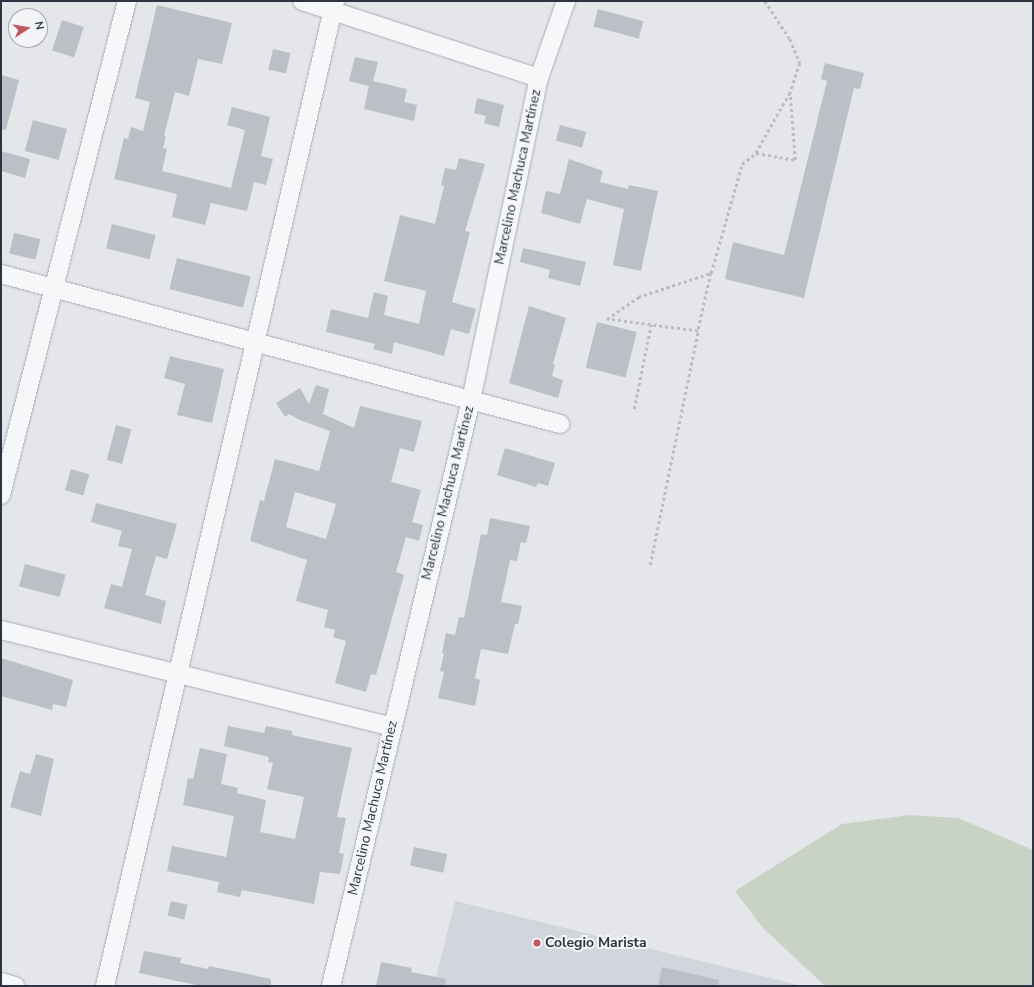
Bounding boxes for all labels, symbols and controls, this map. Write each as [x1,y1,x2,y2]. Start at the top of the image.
north arrow [8,8,48,48]
text: N [31,20,47,31]
street label: Marcelino Machuca Martínez [491,88,545,266]
street label: Marcelino Machuca Martínez [418,404,478,582]
street label: Marcelino Machuca Martínez [345,719,401,897]
place label: Colegio Marista [545,935,647,951]
marker: Colegio Marista [532,938,542,948]

